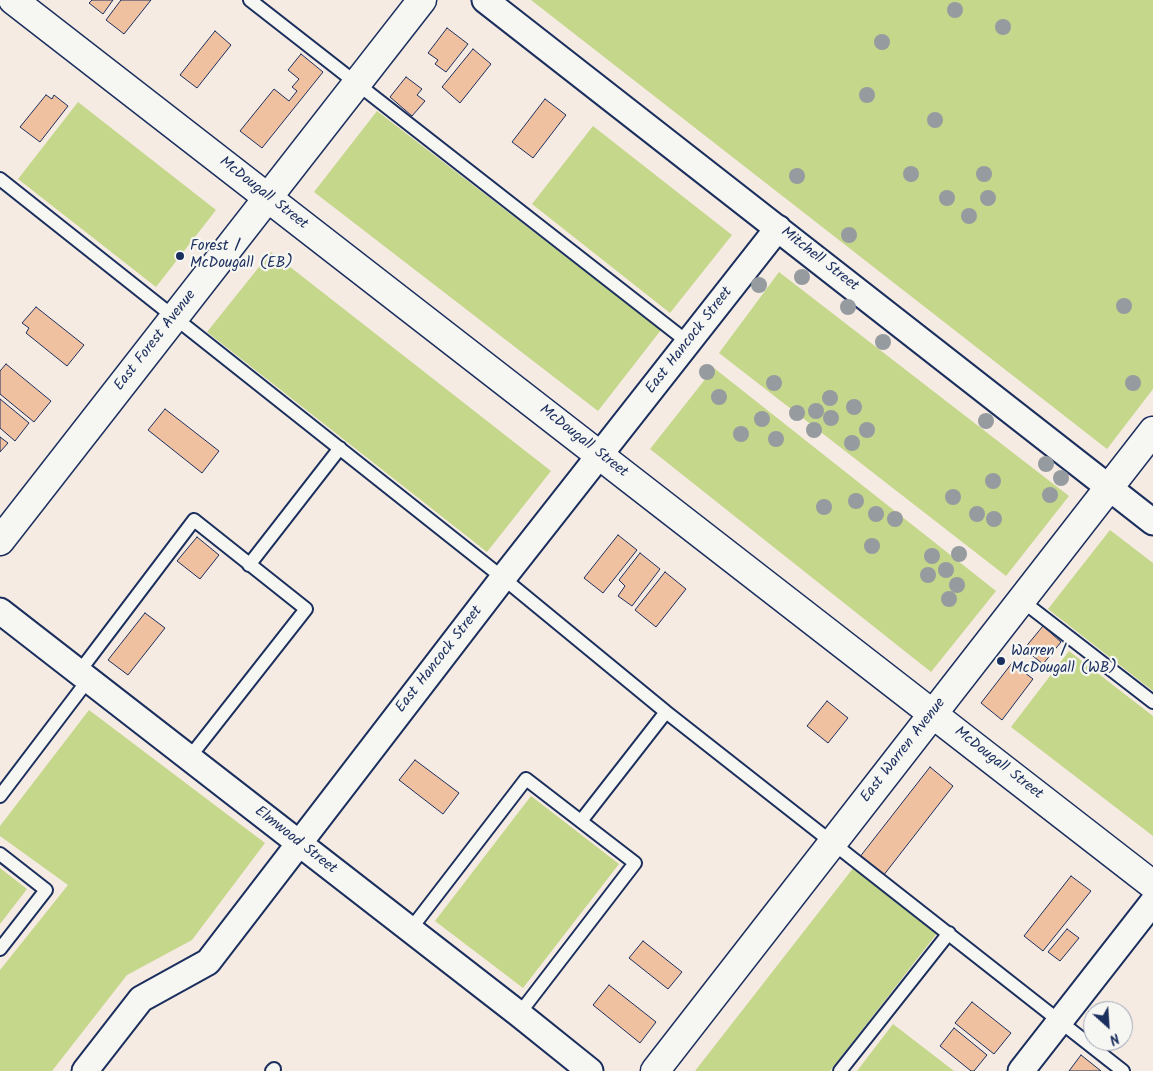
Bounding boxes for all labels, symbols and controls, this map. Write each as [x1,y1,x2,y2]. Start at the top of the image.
street label: McDougall Street [215,154,311,234]
street label: Mitchell Street [776,224,862,296]
place label: Forest / McDougall (EB) [190,238,293,273]
marker: Forest / McDougall (EB) [174,250,186,262]
street label: East Hancock Street [643,284,737,398]
street label: East Forest Avenue [111,287,201,395]
street label: McDougall Street [535,402,631,482]
street label: East Hancock Street [393,603,487,717]
place label: Warren / McDougall (WB) [1011,643,1117,678]
marker: Warren / McDougall (WB) [995,655,1007,667]
street label: East Warren Avenue [858,695,950,807]
street label: McDougall Street [950,724,1046,804]
street label: Elmwood Street [250,803,340,879]
north arrow [1083,1001,1133,1051]
text: N [1105,1027,1123,1050]

